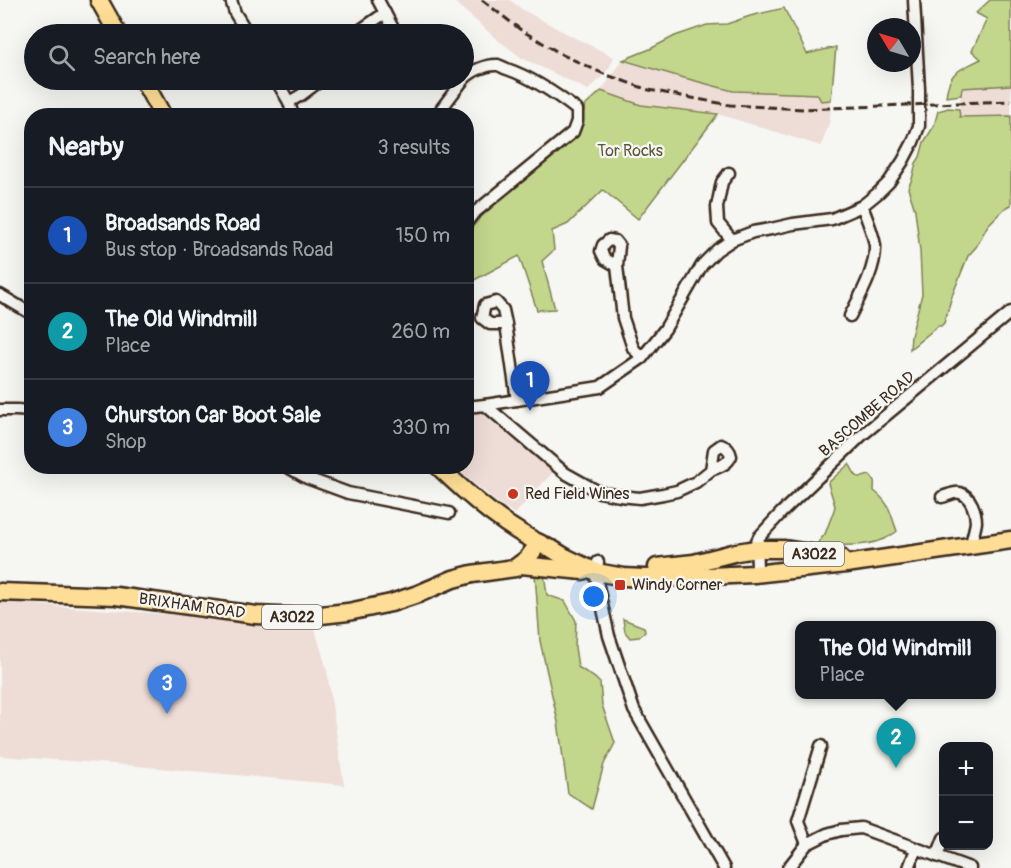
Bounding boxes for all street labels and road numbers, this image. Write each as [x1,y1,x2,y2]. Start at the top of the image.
street label: BASCOMBE ROAD [815,367,919,461]
road number: A3022 [784,542,844,566]
street label: BRIXHAM ROAD [138,589,246,623]
road number: A3022 [262,605,322,629]

